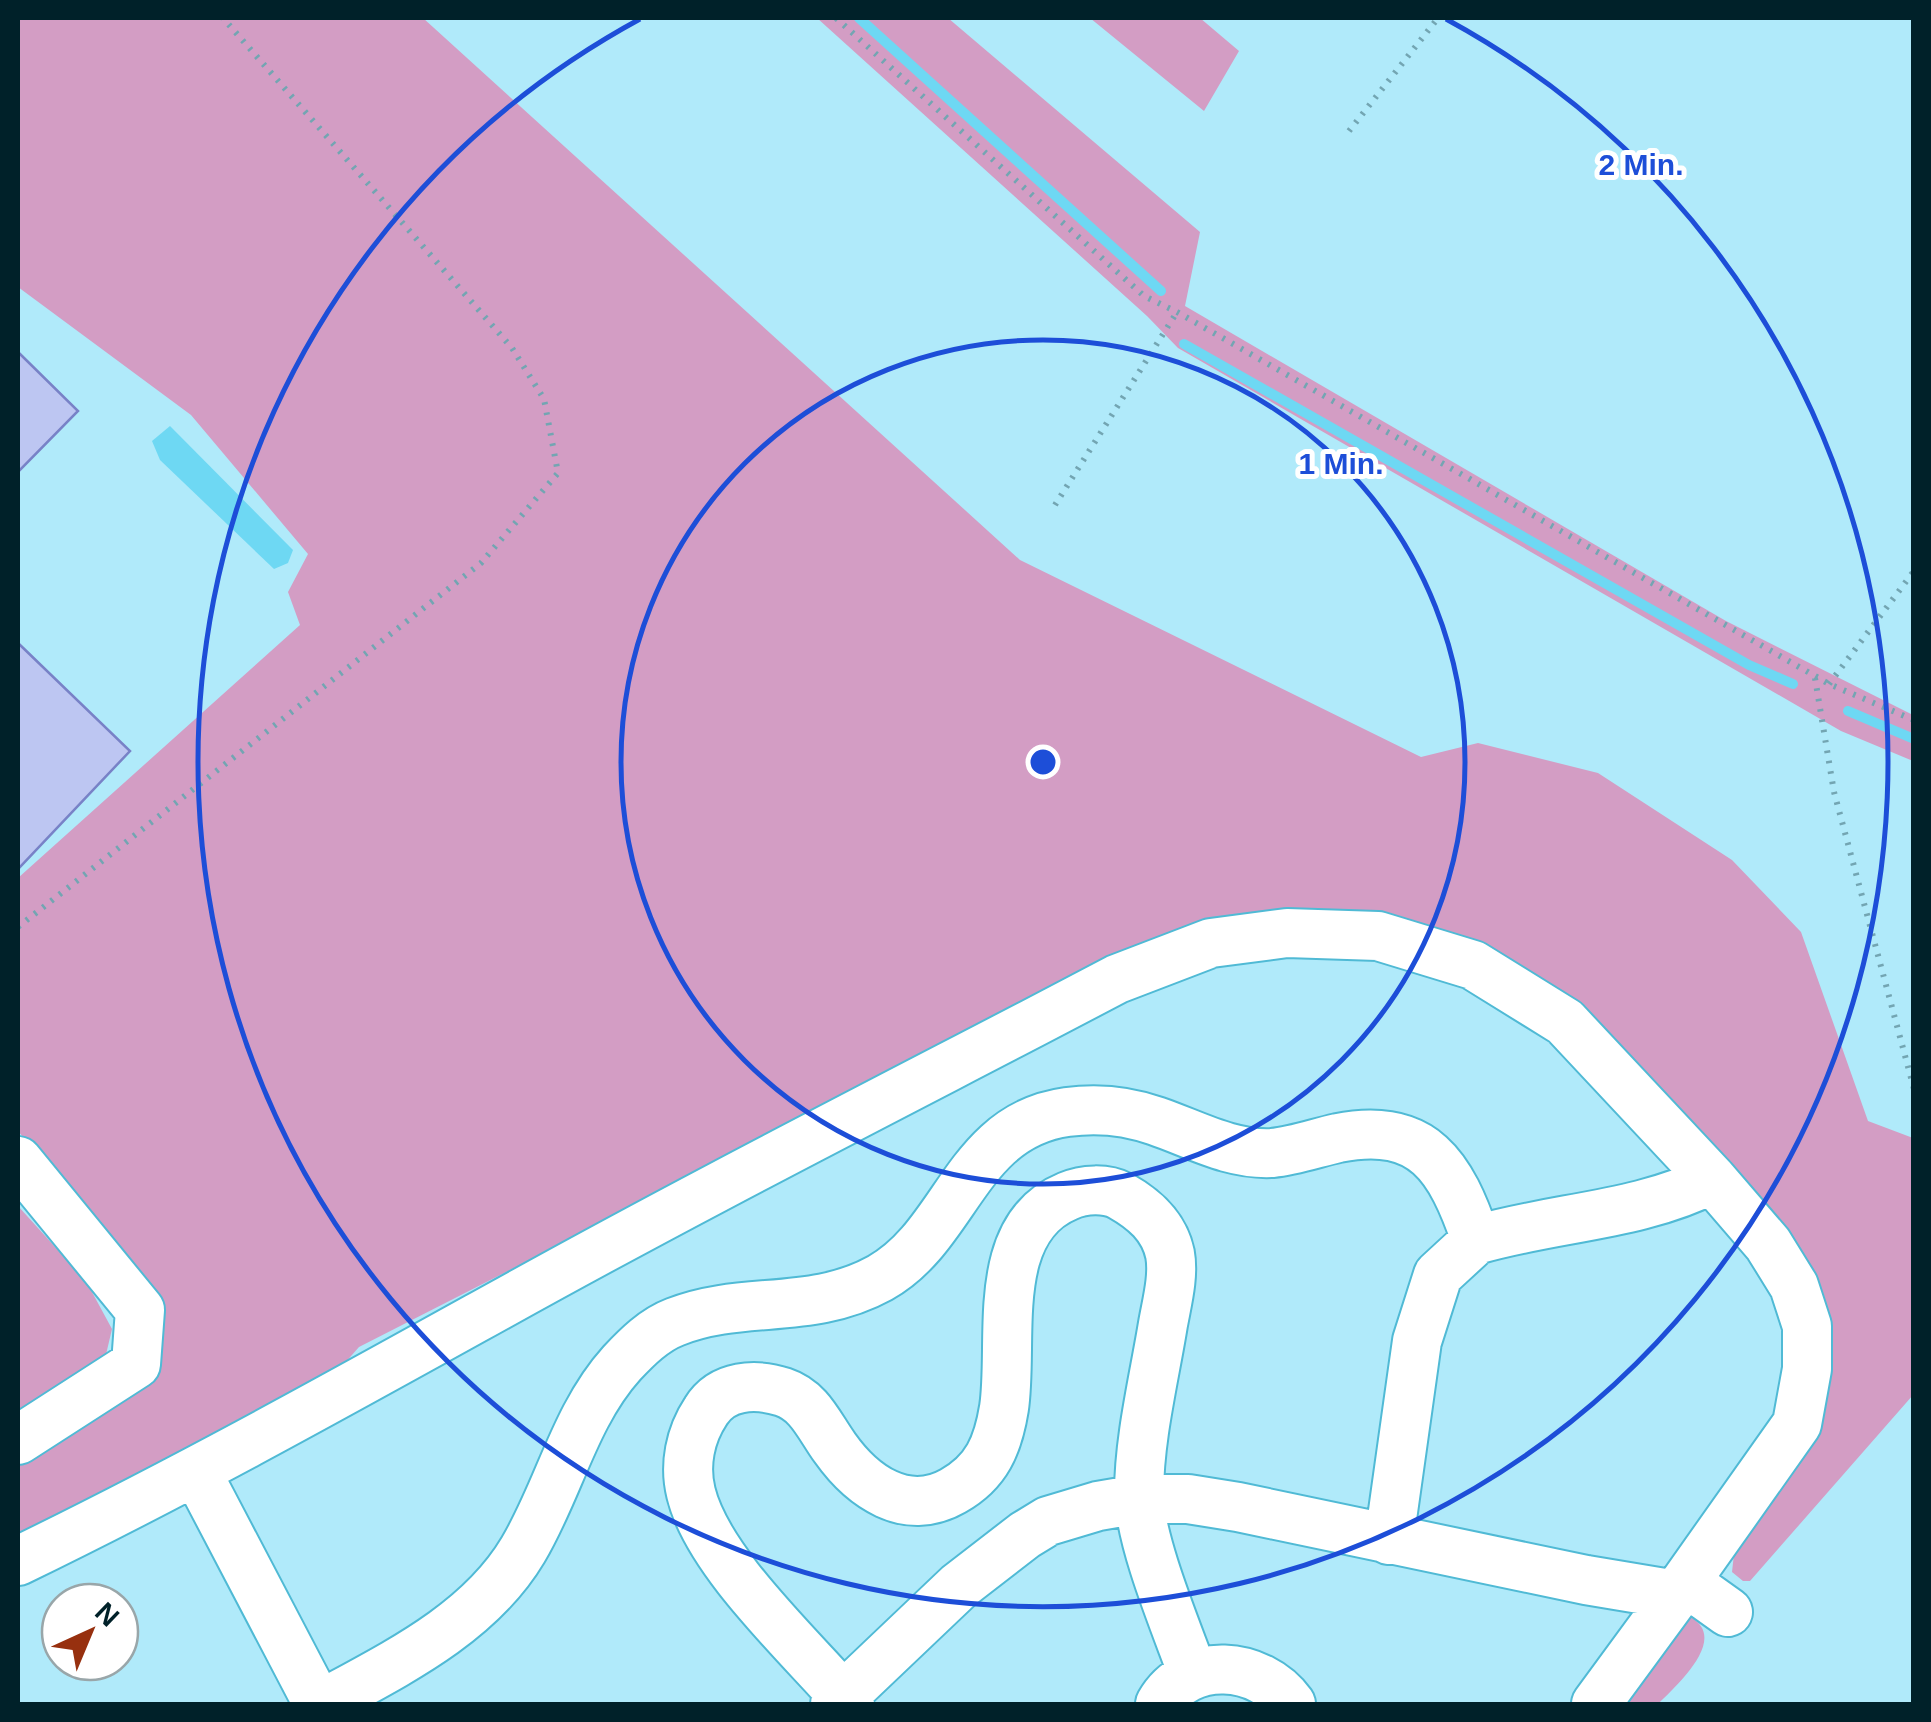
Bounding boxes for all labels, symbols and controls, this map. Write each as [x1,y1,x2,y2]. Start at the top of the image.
text: 2 Min. [1598,148,1684,181]
text: 1 Min. [1298,447,1384,480]
centre of rings [1025,744,1061,780]
north arrow [40,1582,140,1682]
text: N [89,1596,125,1633]

